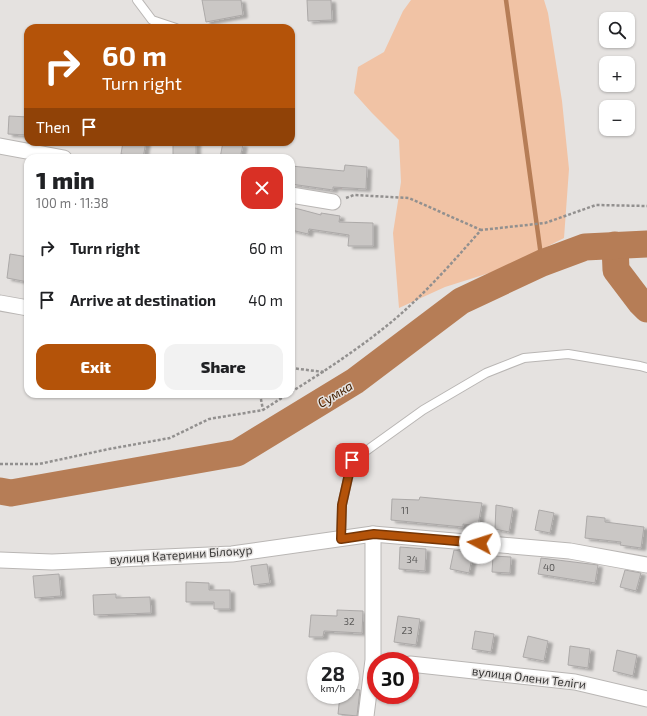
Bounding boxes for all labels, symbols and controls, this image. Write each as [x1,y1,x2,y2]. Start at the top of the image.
map controls [599,12,635,136]
button: search [599,12,635,48]
text: 60 m [102,38,167,72]
icon: right [36,40,88,92]
button: + [599,56,635,92]
text: Turn right [102,72,182,94]
button: − [599,100,635,136]
icon: arrive [78,116,100,138]
text: Then [36,118,70,136]
text: 1 min [36,165,95,194]
button: close [241,167,283,209]
text: 100 m · 11:38 [36,195,109,211]
icon: right [36,237,58,259]
text: Turn right [70,239,140,257]
text: 60 m [249,239,283,257]
icon: arrive [36,289,58,311]
text: Arrive at destination [70,291,216,309]
text: 40 m [248,291,283,309]
button: Exit [36,344,156,390]
button: Share [164,344,283,390]
water label: Сумка [314,377,356,411]
pin [335,443,369,477]
icon: arrive [341,449,363,471]
house number: 11 [401,504,409,516]
position arrow [459,522,501,564]
street label: вулиця Катерини Білокур [109,542,253,567]
house number: 34 [406,553,418,565]
house number: 40 [543,561,555,573]
house number: 32 [343,615,355,627]
house number: 23 [401,624,413,636]
speed limit sign: 30 [367,652,419,704]
text: 28 [321,661,345,685]
street label: вулиця Олени Теліги [471,663,587,692]
text: km/h [321,682,345,694]

